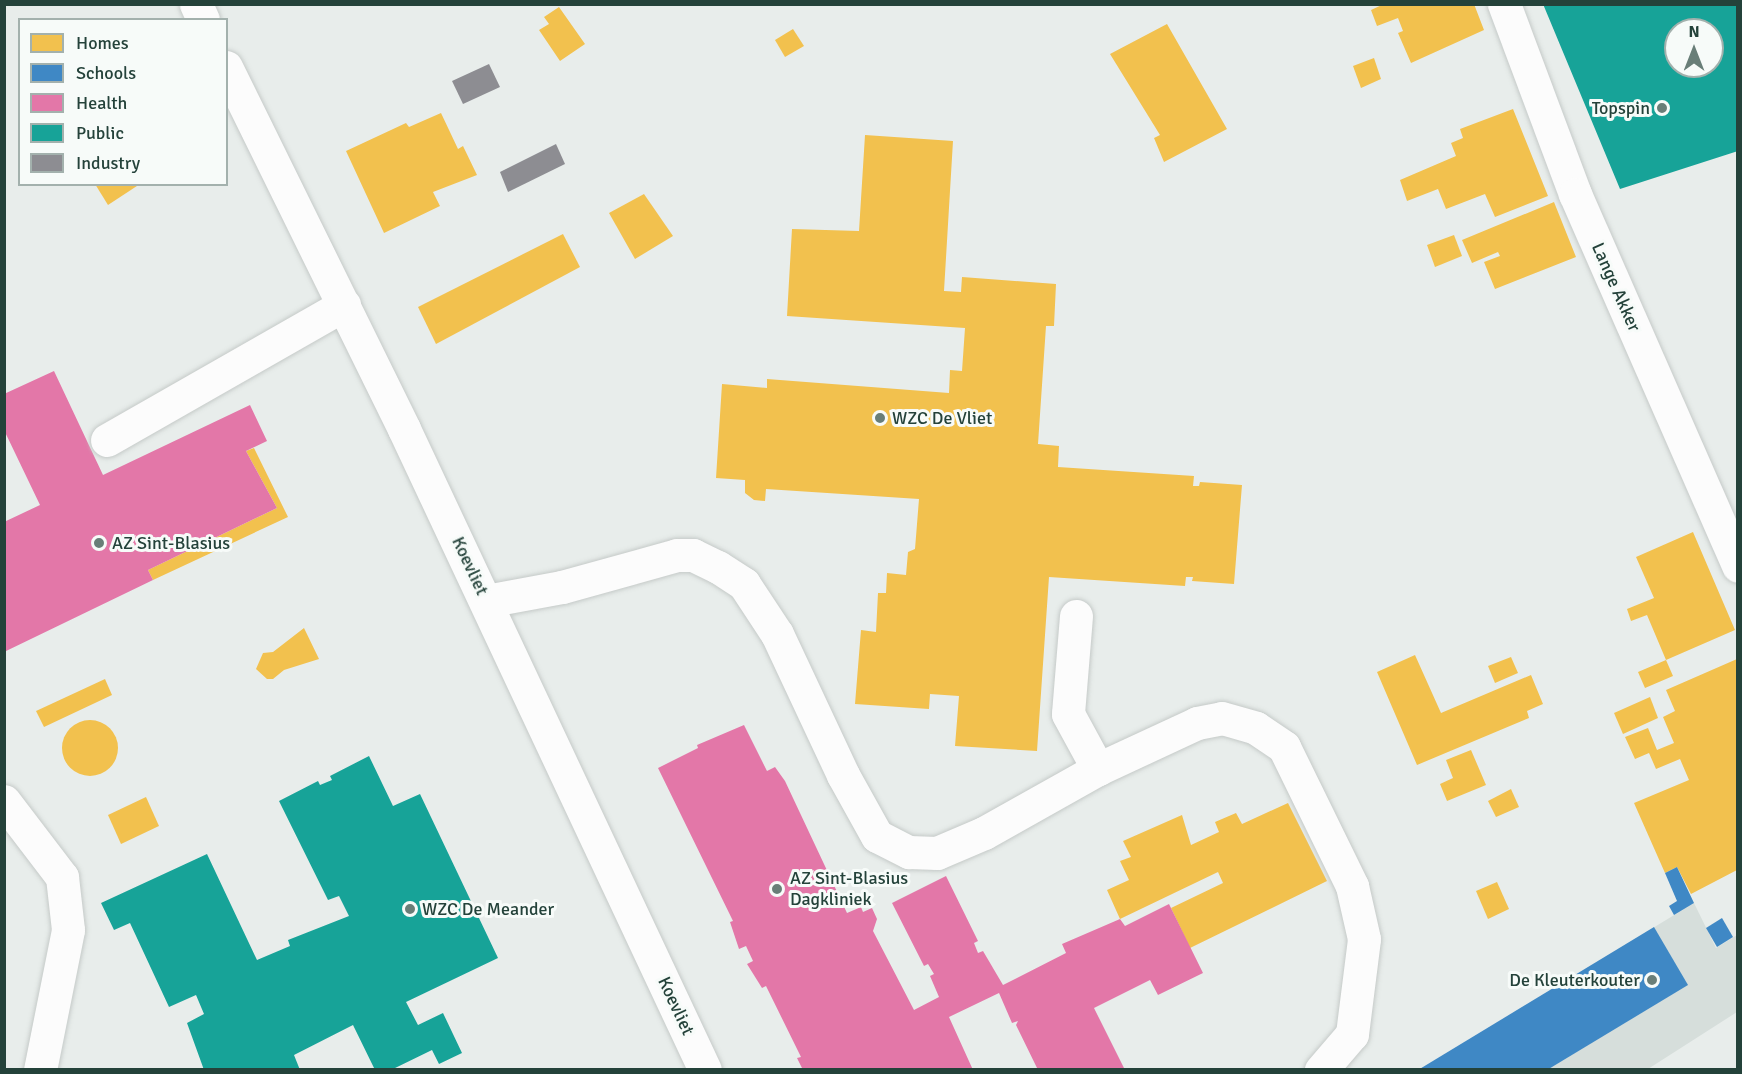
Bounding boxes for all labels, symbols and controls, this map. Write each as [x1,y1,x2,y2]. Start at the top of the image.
legend [18,18,228,186]
north arrow [1664,18,1724,78]
text: N [1688,22,1700,42]
text: Homes [76,32,129,54]
text: Schools [76,62,136,84]
text: Health [76,92,127,114]
place label: Topspin [1592,97,1650,119]
marker: Topspin [1655,101,1669,115]
text: Public [76,122,124,144]
text: Industry [76,152,140,174]
street label: Lange Akker [1587,239,1645,335]
place label: WZC De Vliet [892,407,992,429]
marker: WZC De Vliet [873,411,887,425]
place label: AZ Sint-Blasius [112,532,230,554]
street label: Koevliet [447,533,493,599]
marker: AZ Sint-Blasius [90,534,108,552]
place label: AZ Sint-Blasius Dagkliniek [790,868,908,910]
marker: AZ Sint-Blasius Dagkliniek [768,880,786,898]
place label: WZC De Meander [422,898,554,920]
marker: WZC De Meander [403,902,417,916]
place label: De Kleuterkouter [1509,969,1640,991]
street label: Koevliet [653,973,699,1039]
marker: De Kleuterkouter [1645,973,1659,987]

